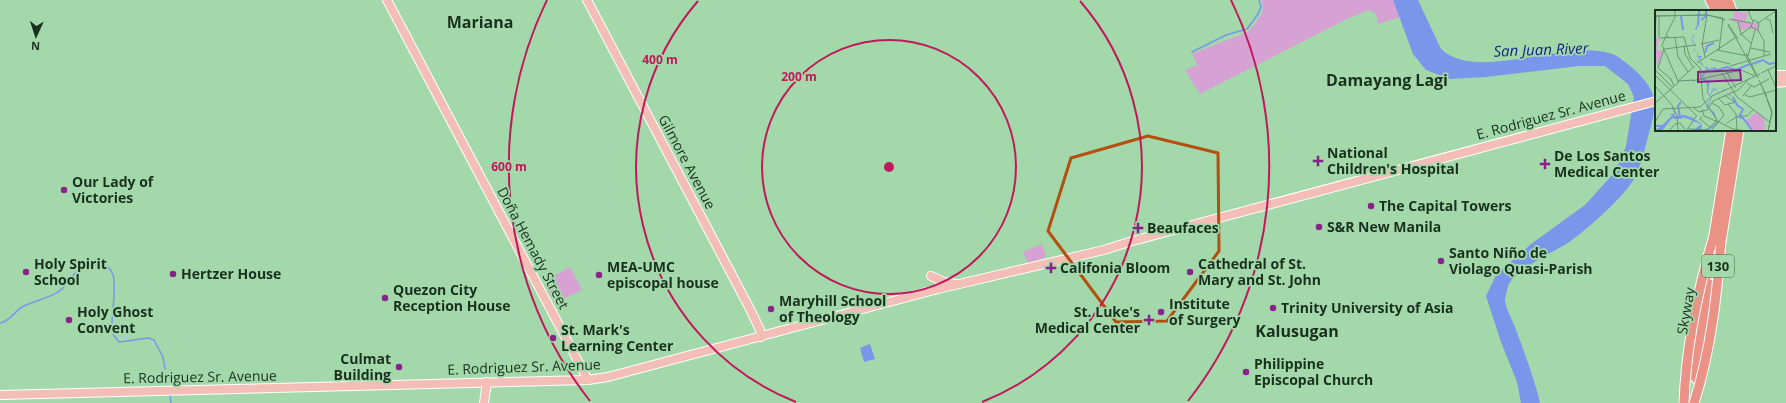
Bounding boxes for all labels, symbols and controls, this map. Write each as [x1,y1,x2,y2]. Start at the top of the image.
inset map [1655,10,1776,131]
district label: Mariana [447,11,513,33]
north arrow [16,16,56,56]
water label: San Juan River [1493,37,1590,61]
text: N [31,39,40,54]
text: 400 m [642,51,678,68]
text: 200 m [781,68,817,85]
district label: Damayang Lagi [1326,69,1448,91]
street label: E. Rodriguez Sr. Avenue [1474,85,1628,144]
street label: Gilmore Avenue [655,111,720,213]
place label: National Children's Hospital [1327,143,1459,178]
place label: De Los Santos Medical Center [1554,146,1660,181]
marker: National Children's Hospital [1312,155,1324,167]
text: 600 m [491,158,527,175]
marker: De Los Santos Medical Center [1539,158,1551,170]
centre of rings [882,160,896,174]
place label: Our Lady of Victories [72,172,155,207]
street label: Doña Hemady Street [493,183,574,312]
marker: Our Lady of Victories [59,185,69,195]
place label: The Capital Towers [1379,196,1512,215]
marker: The Capital Towers [1366,201,1376,211]
place label: S&R New Manila [1327,217,1441,236]
place label: Beaufaces [1147,218,1219,237]
marker: Beaufaces [1132,222,1144,234]
marker: S&R New Manila [1314,222,1324,232]
place label: Santo Niño de Violago Quasi-Parish [1449,243,1593,278]
place label: Holy Spirit School [34,254,107,289]
place label: Cathedral of St. Mary and St. John [1198,254,1321,289]
road number: 130 [1702,255,1734,277]
marker: Santo Niño de Violago Quasi-Parish [1436,256,1446,266]
place label: MEA-UMC episcopal house [607,257,719,292]
place label: Califonia Bloom [1060,258,1170,277]
marker: Califonia Bloom [1045,262,1057,274]
place label: Hertzer House [181,264,281,283]
marker: Holy Spirit School [21,267,31,277]
marker: Cathedral of St. Mary and St. John [1185,267,1195,277]
marker: Hertzer House [168,269,178,279]
marker: MEA-UMC episcopal house [594,270,604,280]
place label: Quezon City Reception House [393,280,511,315]
street label: Skyway [1672,285,1699,336]
place label: Maryhill School of Theology [779,291,886,326]
marker: Quezon City Reception House [380,293,390,303]
place label: Institute of Surgery [1169,294,1241,329]
place label: Trinity University of Asia [1281,298,1454,317]
place label: Holy Ghost Convent [77,302,153,337]
place label: St. Luke's Medical Center [1035,302,1141,337]
marker: Trinity University of Asia [1268,303,1278,313]
marker: Maryhill School of Theology [766,304,776,314]
marker: Institute of Surgery [1156,307,1166,317]
marker: St. Luke's Medical Center [1143,314,1155,326]
marker: Holy Ghost Convent [64,315,74,325]
place label: St. Mark's Learning Center [561,320,674,355]
district label: Kalusugan [1255,320,1339,342]
marker: St. Mark's Learning Center [548,333,558,343]
place label: Culmat Building [334,349,391,384]
street label: E. Rodriguez Sr. Avenue [447,354,601,379]
place label: Philippine Episcopal Church [1254,354,1373,389]
marker: Culmat Building [394,362,404,372]
street label: E. Rodriguez Sr. Avenue [123,366,277,387]
marker: Philippine Episcopal Church [1241,367,1251,377]

